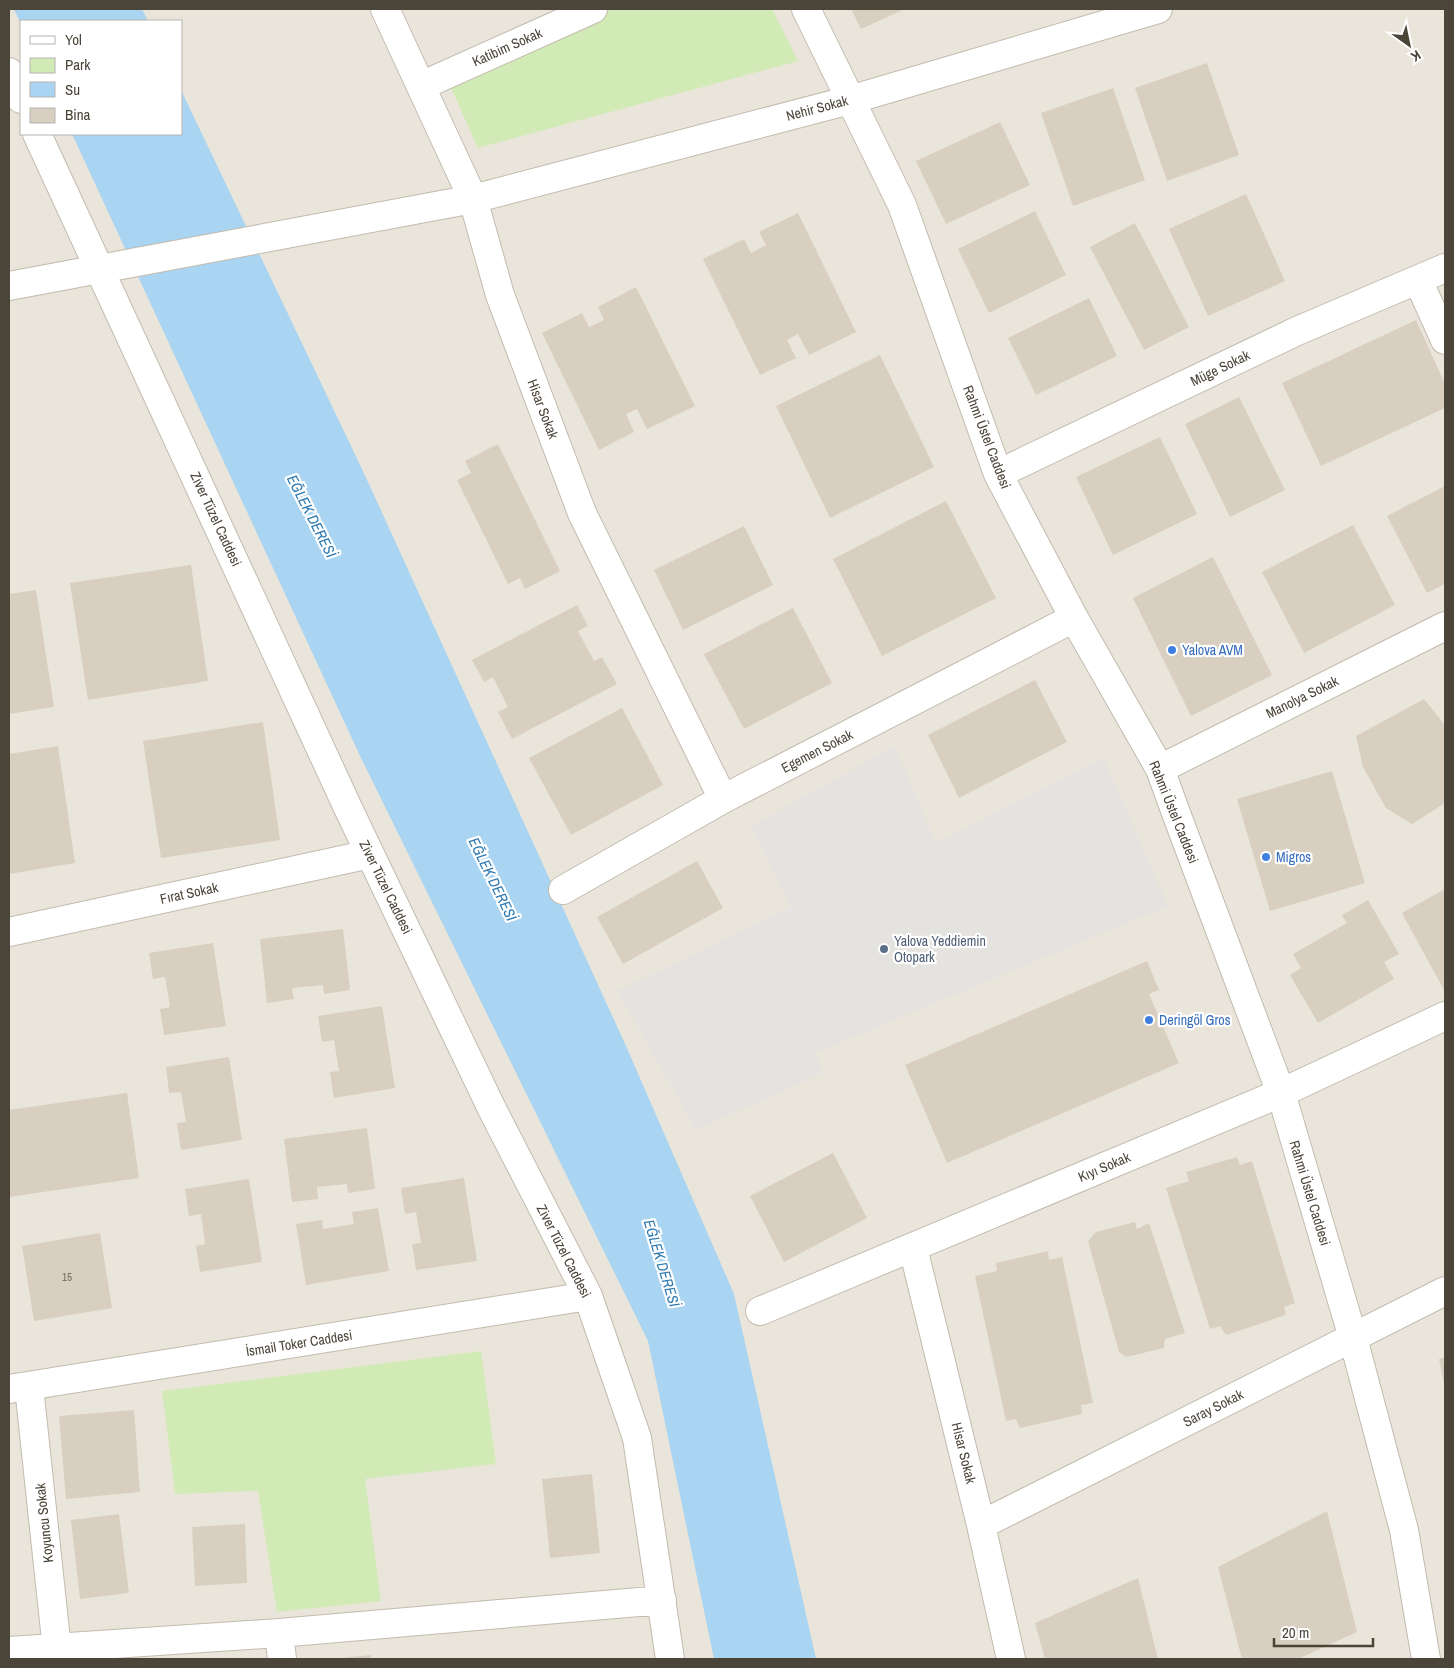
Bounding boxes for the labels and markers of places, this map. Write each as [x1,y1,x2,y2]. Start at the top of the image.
place label: Yalova AVM [1182,641,1243,659]
marker: Yalova AVM [1166,644,1178,656]
place label: Migros [1276,848,1311,866]
marker: Migros [1260,851,1272,863]
place label: Yalova Yeddiemin Otopark [894,932,986,966]
marker: Yalova Yeddiemin Otopark [878,943,890,955]
place label: Deringöl Gros [1159,1011,1231,1029]
marker: Deringöl Gros [1143,1014,1155,1026]

